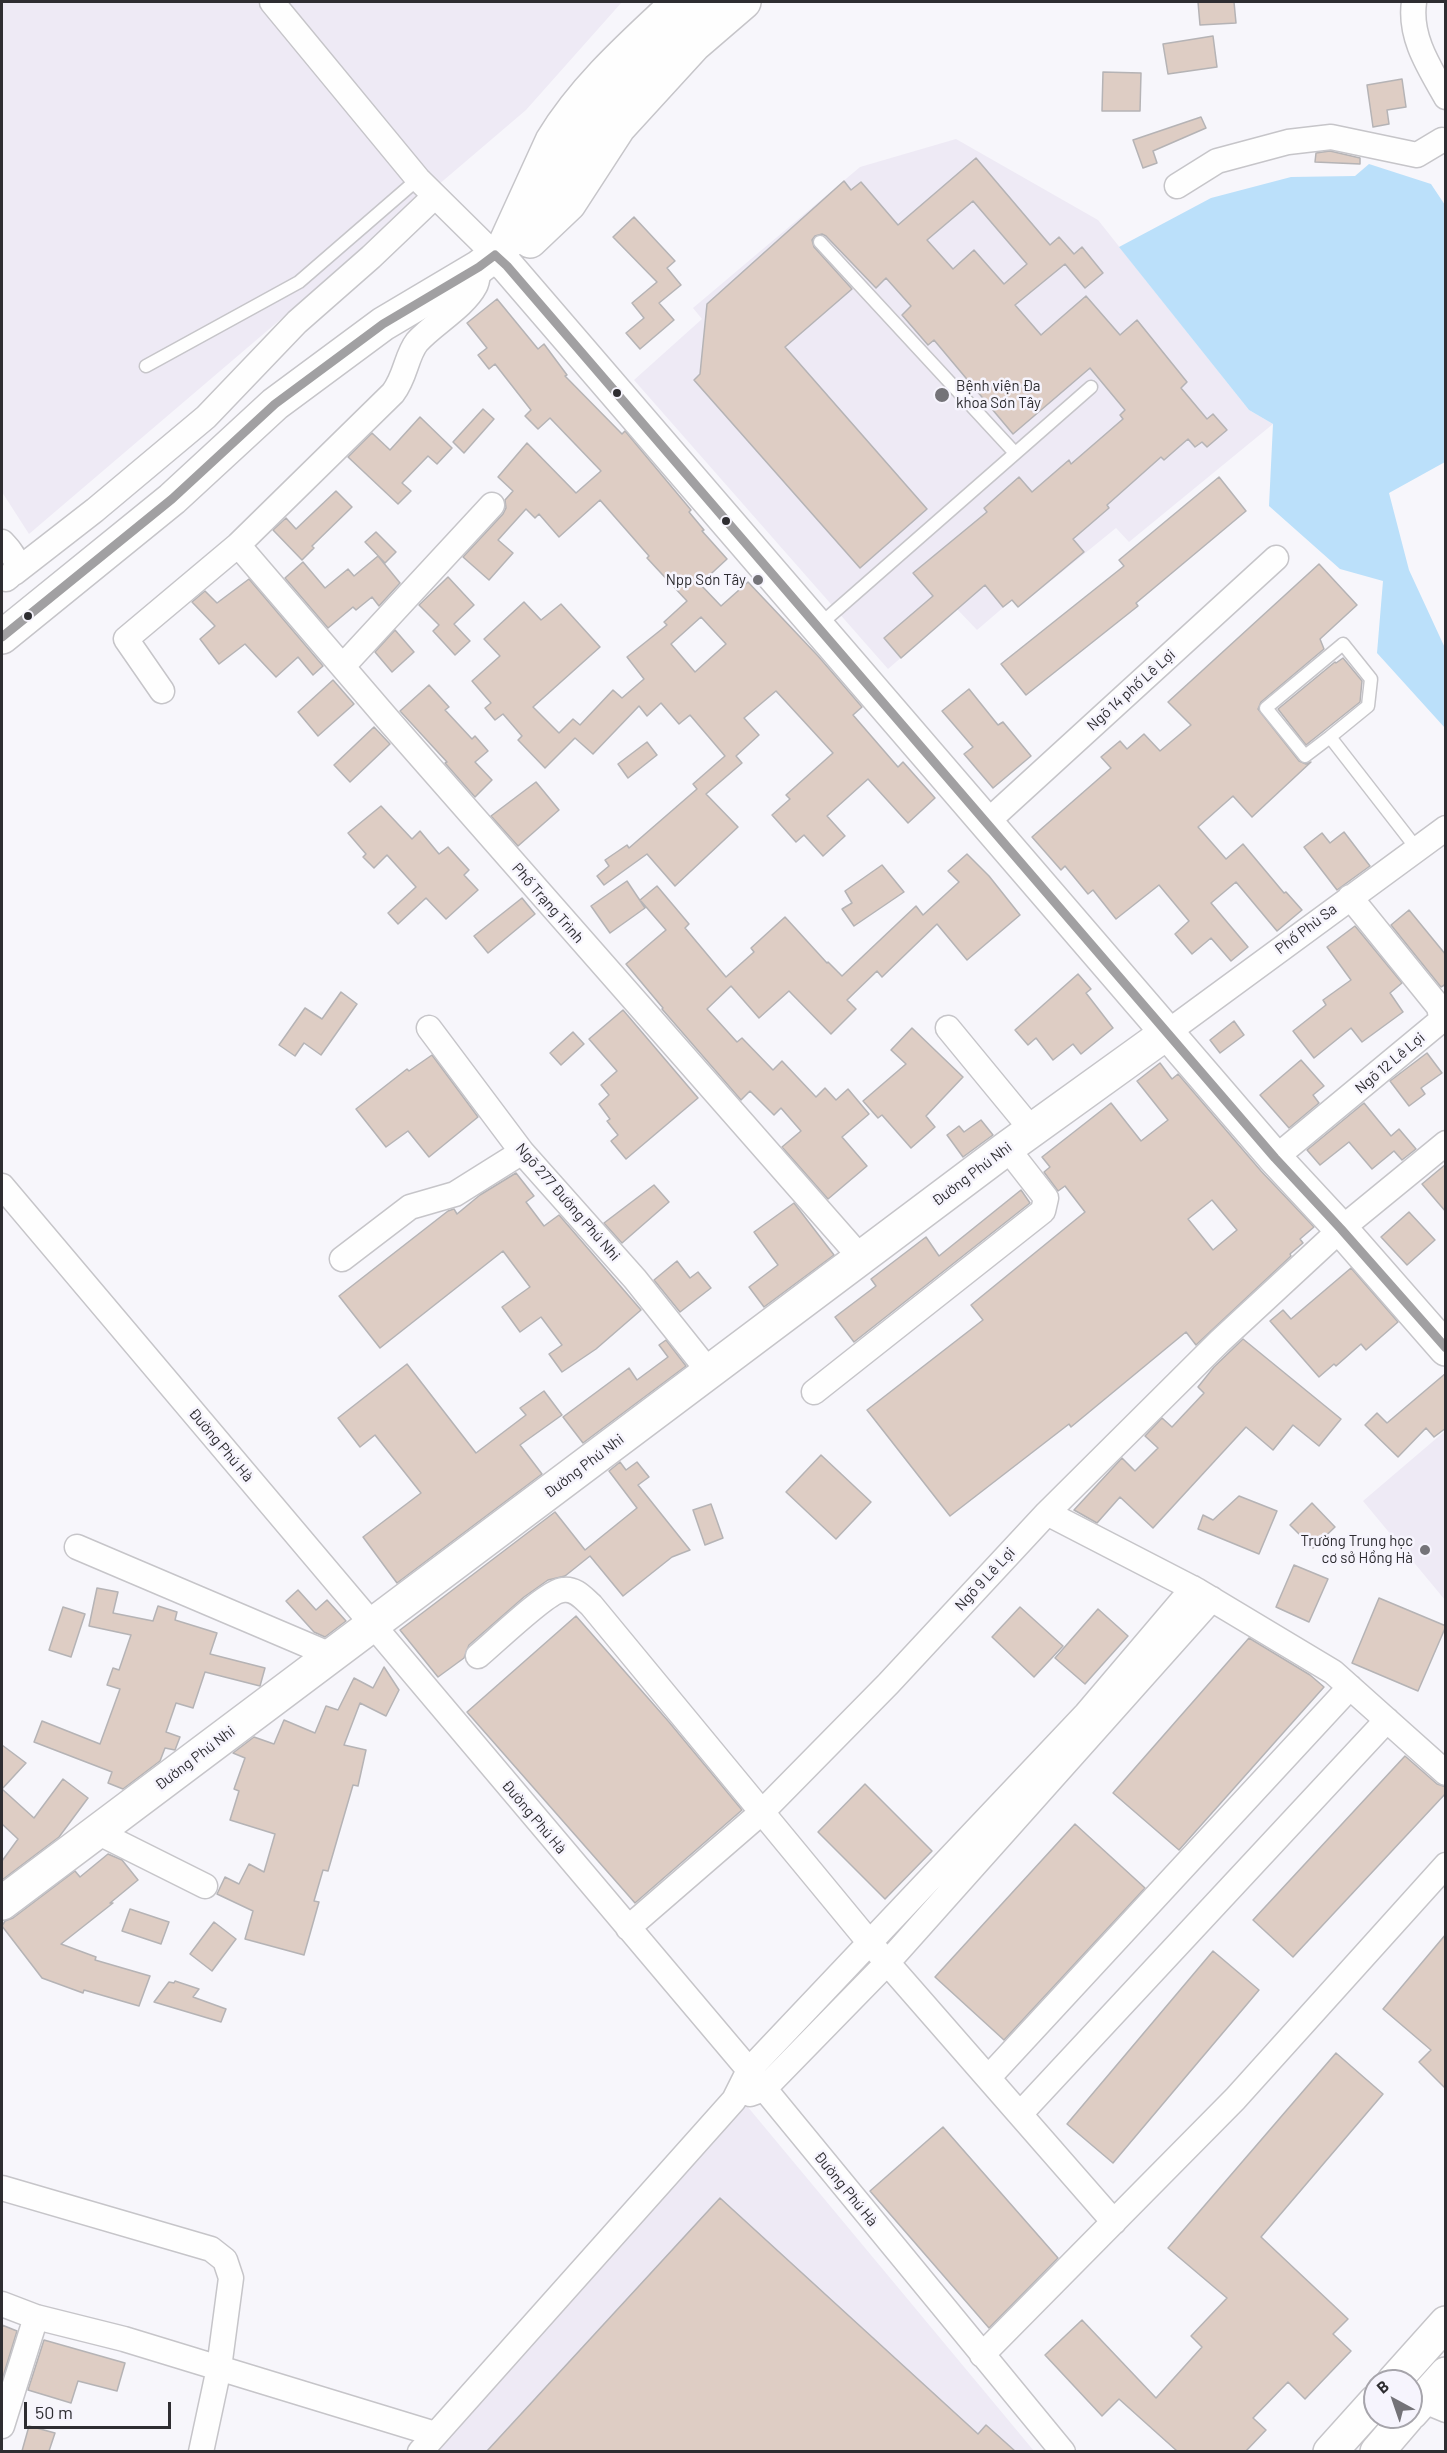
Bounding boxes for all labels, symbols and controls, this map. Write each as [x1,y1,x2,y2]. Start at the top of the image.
place label: Bệnh viện Đa khoa Sơn Tây [956,377,1041,412]
marker: Bệnh viện Đa khoa Sơn Tây [933,386,951,404]
unlabelled marker [611,387,623,399]
unlabelled marker [720,515,732,527]
place label: Npp Sơn Tây [666,571,746,589]
marker: Npp Sơn Tây [751,573,765,587]
unlabelled marker [22,610,34,622]
street label: Ngõ 14 phố Lê Lợi [1083,646,1179,734]
street label: Phố Trạng Trình [508,859,588,947]
street label: Phố Phù Sa [1272,900,1340,958]
street label: Ngõ 12 Lê Lợi [1352,1029,1428,1097]
street label: Đường Phú Nhi [929,1138,1015,1210]
street label: Ngõ 277 Đường Phú Nhi [512,1140,624,1264]
street label: Đường Phú Hà [185,1404,257,1486]
street label: Đường Phú Nhi [541,1430,627,1502]
place label: Trường Trung học cơ sở Hồng Hà [1300,1532,1413,1567]
marker: Trường Trung học cơ sở Hồng Hà [1418,1543,1432,1557]
street label: Ngõ 9 Lê Lợi [951,1544,1019,1614]
street label: Đường Phú Nhi [152,1722,238,1794]
street label: Đường Phú Hà [498,1776,570,1858]
street label: Đường Phú Hà [810,2148,882,2230]
north arrow [1363,2369,1423,2429]
text: B [1372,2376,1392,2397]
scale bar [27,2390,174,2428]
text: 50 m [35,2401,73,2423]

